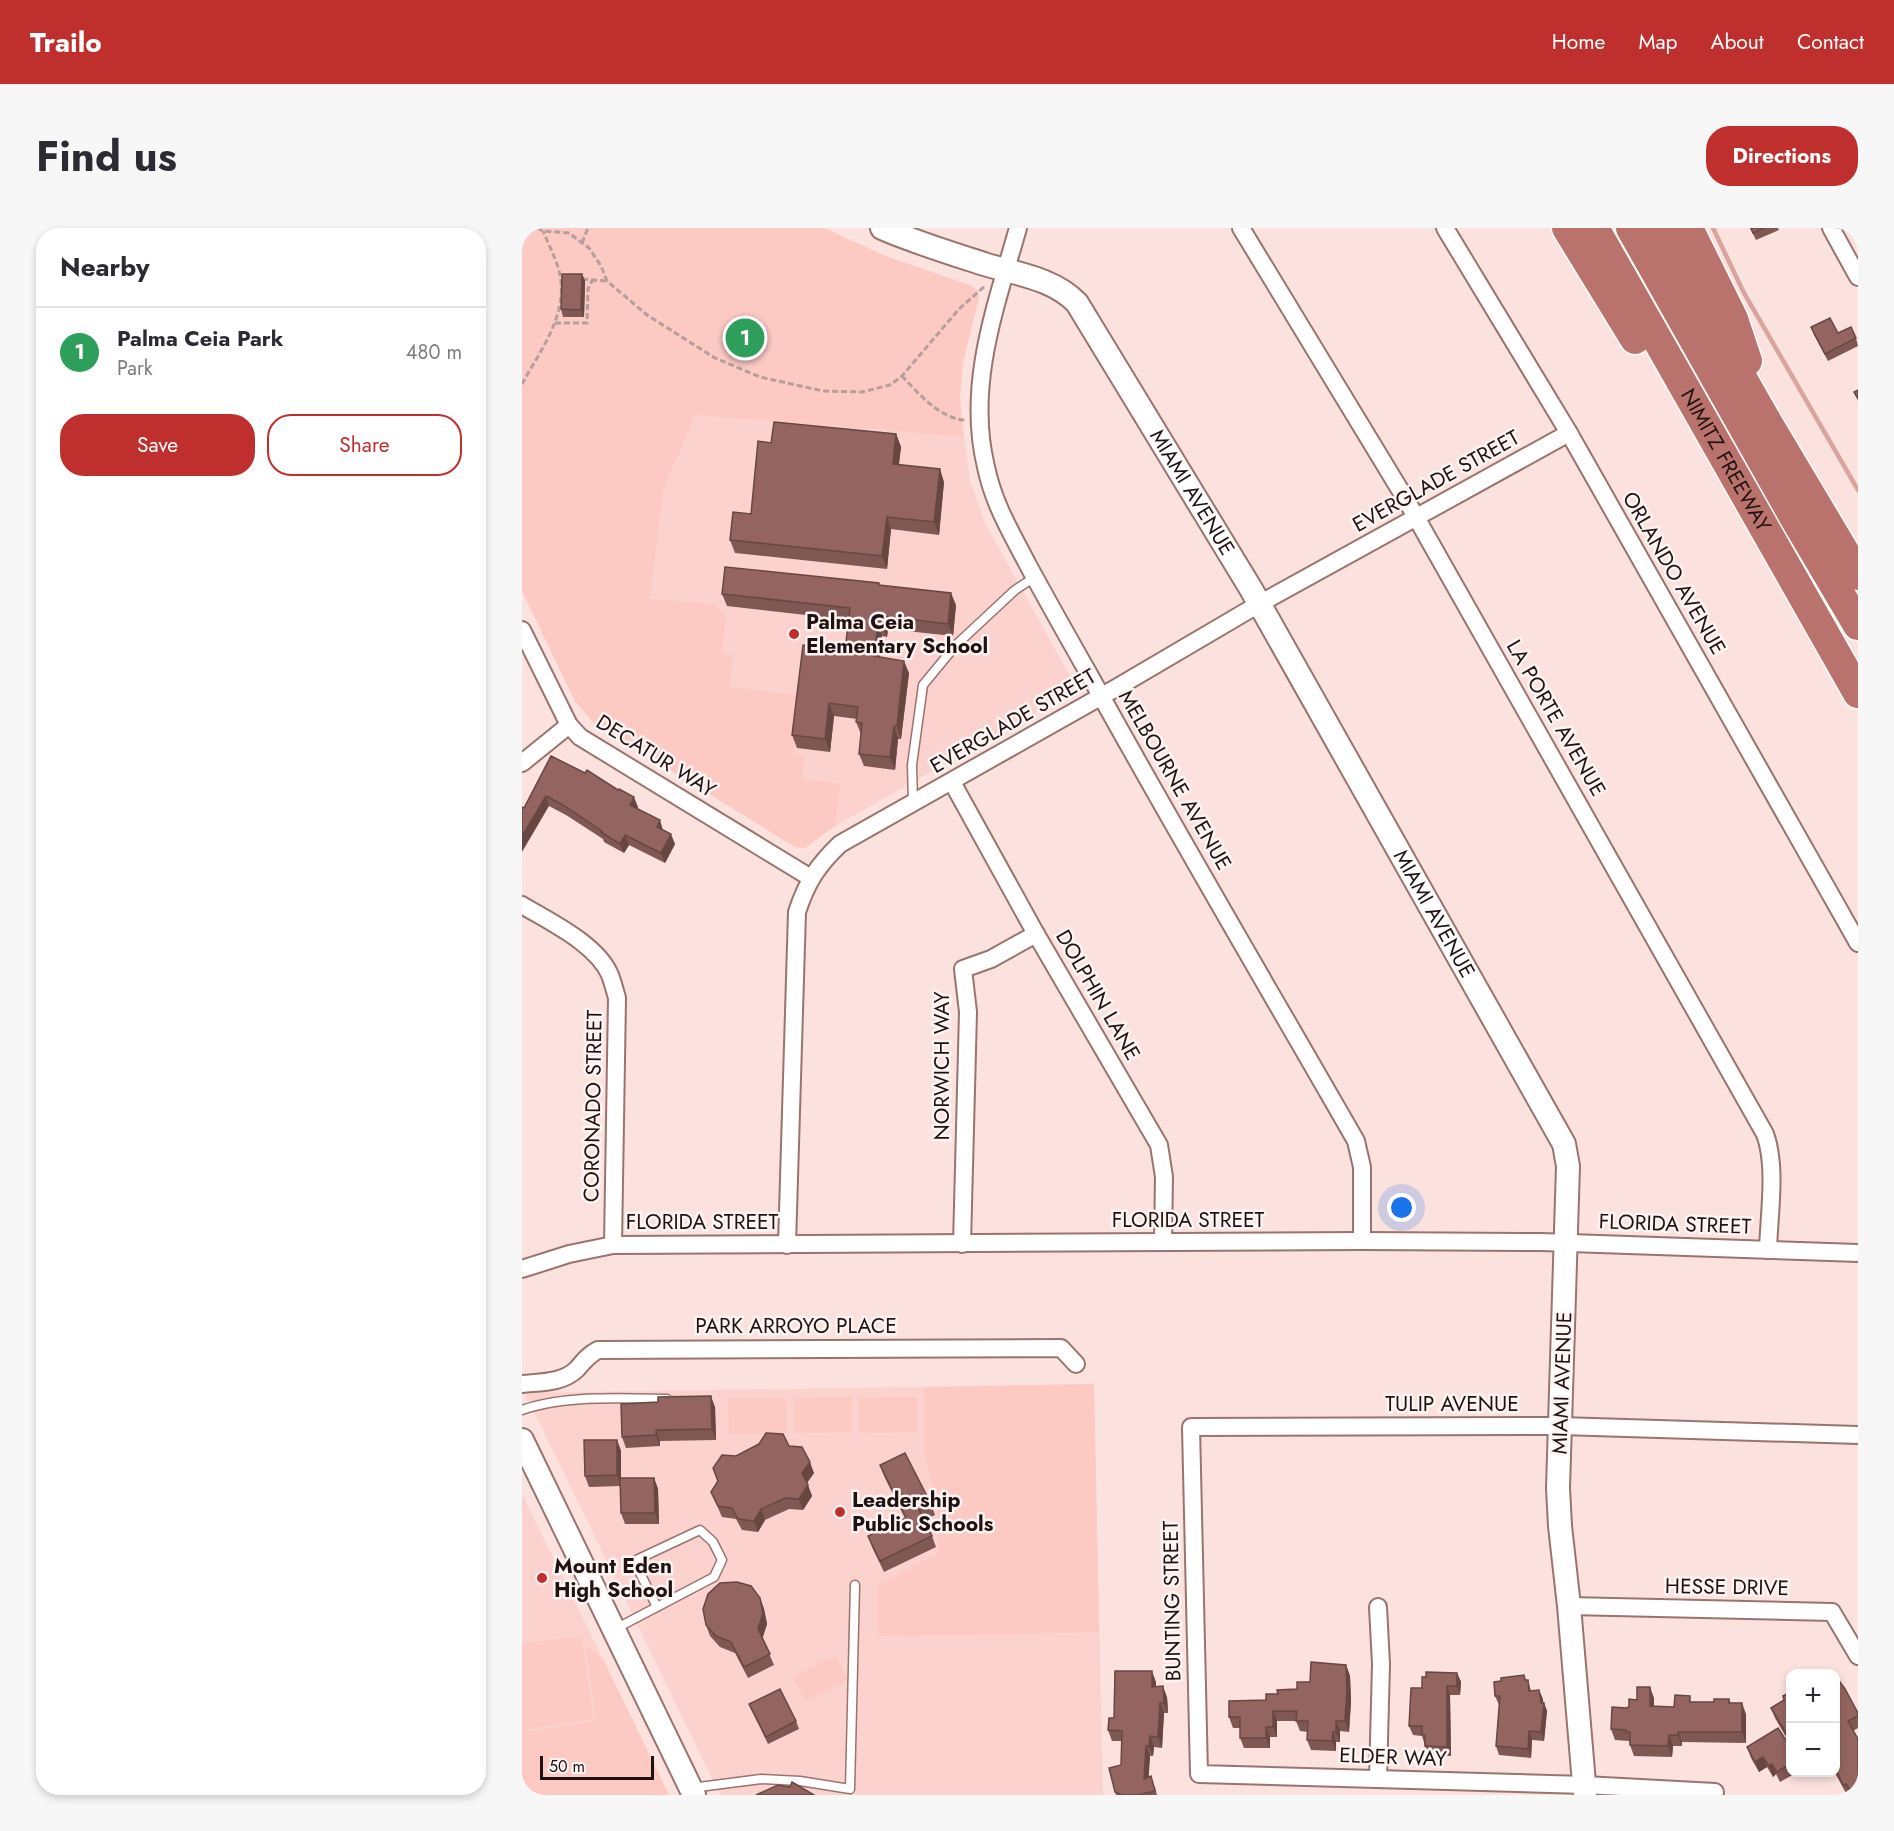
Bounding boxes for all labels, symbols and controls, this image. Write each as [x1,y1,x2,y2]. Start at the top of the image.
text: Trailo [30,22,102,63]
text: Home [1552,27,1605,57]
text: Map [1638,27,1678,57]
text: About [1711,27,1764,57]
text: Contact [1797,27,1864,57]
text: Find us [36,126,177,187]
button: Directions [1706,126,1858,186]
text: Nearby [60,248,149,286]
pin: 1 [726,316,764,360]
text: Palma Ceia Park [117,322,284,354]
text: 1 [74,338,85,367]
text: 480 m [406,338,462,367]
text: Park [117,354,153,383]
street label: NIMITZ FREEWAY [1673,383,1778,537]
button: Save [60,414,255,476]
button: Share [267,414,462,476]
street label: EVERGLADE STREET [1347,422,1525,539]
street label: MIAMI AVENUE [1142,424,1242,561]
street label: ORLANDO AVENUE [1615,486,1733,660]
place label: Palma Ceia Elementary School [806,607,988,661]
marker: Palma Ceia Elementary School [787,627,801,641]
street label: LA PORTE AVENUE [1499,634,1613,802]
street label: EVERGLADE STREET [925,661,1102,781]
street label: MELBOURNE AVENUE [1111,684,1239,876]
street label: DECATUR WAY [590,707,722,805]
street label: MIAMI AVENUE [1386,844,1482,983]
street label: DOLPHIN LANE [1048,924,1148,1066]
street label: NORWICH WAY [927,991,957,1141]
street label: CORONADO STREET [576,1009,610,1203]
your location [1387,1193,1416,1222]
street label: FLORIDA STREET [1112,1205,1264,1235]
street label: FLORIDA STREET [1598,1206,1752,1242]
street label: FLORIDA STREET [626,1207,778,1237]
street label: PARK ARROYO PLACE [695,1311,897,1341]
street label: MIAMI AVENUE [1545,1311,1579,1455]
street label: TULIP AVENUE [1385,1389,1519,1419]
place label: Leadership Public Schools [852,1485,994,1539]
marker: Leadership Public Schools [833,1505,847,1519]
street label: BUNTING STREET [1156,1520,1188,1682]
place label: Mount Eden High School [554,1551,673,1605]
marker: Mount Eden High School [535,1571,549,1585]
street label: HESSE DRIVE [1665,1571,1789,1603]
map controls [1786,1669,1840,1777]
button: + [1786,1669,1840,1723]
button: − [1786,1723,1840,1777]
street label: ELDER WAY [1339,1740,1448,1774]
scale bar [540,1753,654,1780]
text: 50 m [549,1755,585,1778]

